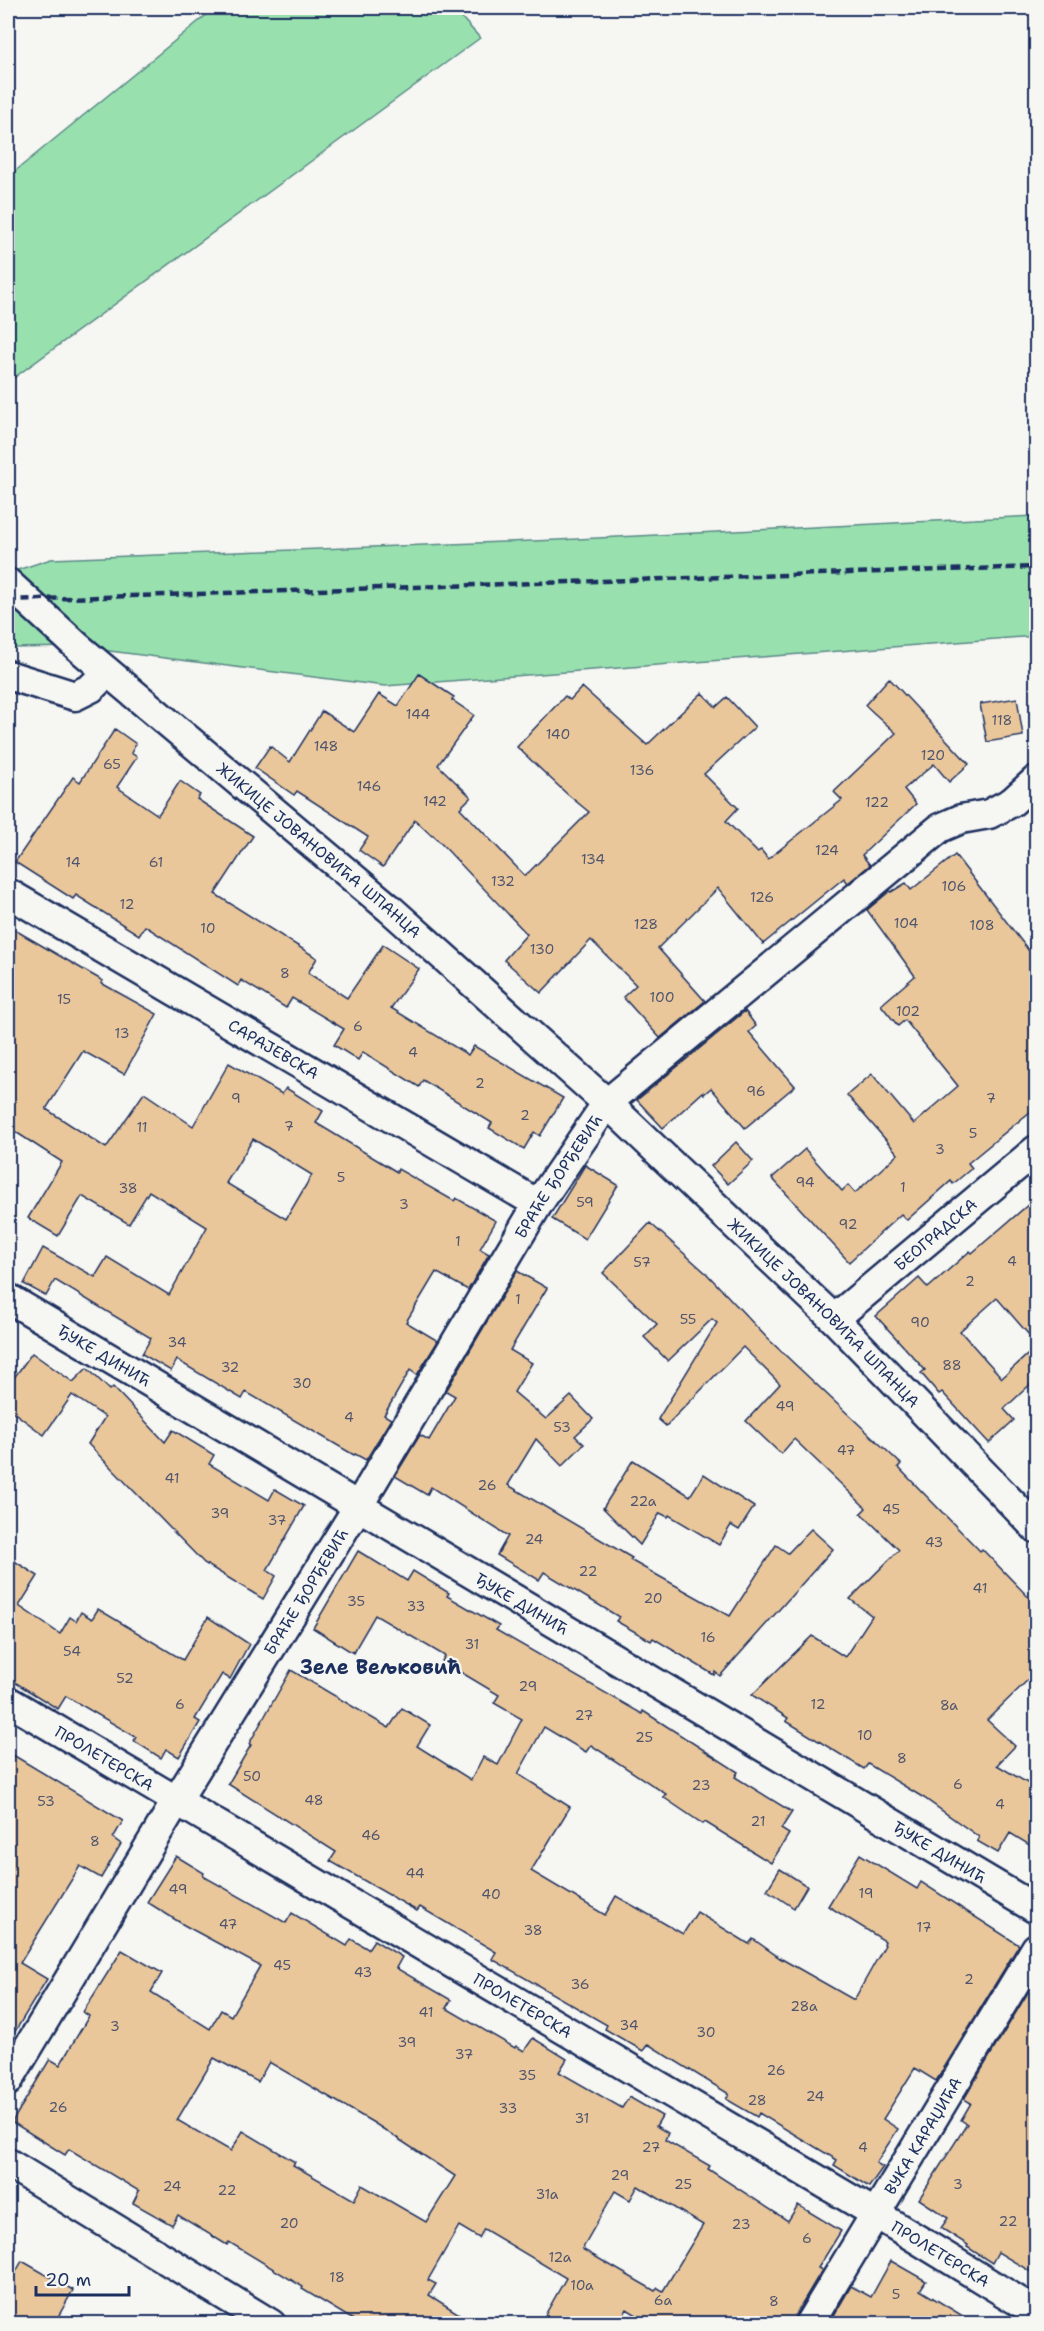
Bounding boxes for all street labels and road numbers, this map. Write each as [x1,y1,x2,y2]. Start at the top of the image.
street label: ЖИКИЦЕ ЈОВАНОВИЋА ШПАНЦА [212,758,425,943]
street label: САРАЈЕВСКА [224,1015,323,1084]
street label: БРАЋЕ ЂОРЂЕВИЋ [510,1110,607,1242]
street label: БЕОГРАДСКА [890,1194,981,1276]
street label: ЖИКИЦЕ ЈОВАНОВИЋА ШПАНЦА [723,1214,924,1412]
street label: ЂУКЕ ДИНИЋ [53,1320,155,1392]
street label: БРАЋЕ ЂОРЂЕВИЋ [259,1525,353,1659]
street label: ЂУКЕ ДИНИЋ [471,1568,572,1640]
street label: ПРОЛЕТЕРСКА [51,1721,157,1796]
street label: ЂУКЕ ДИНИЋ [889,1816,990,1888]
street label: ПРОЛЕТЕРСКА [469,1968,576,2043]
street label: ВУКА КАРАЏИЋА [880,2073,967,2199]
street label: ПРОЛЕТЕРСКА [887,2216,993,2292]

